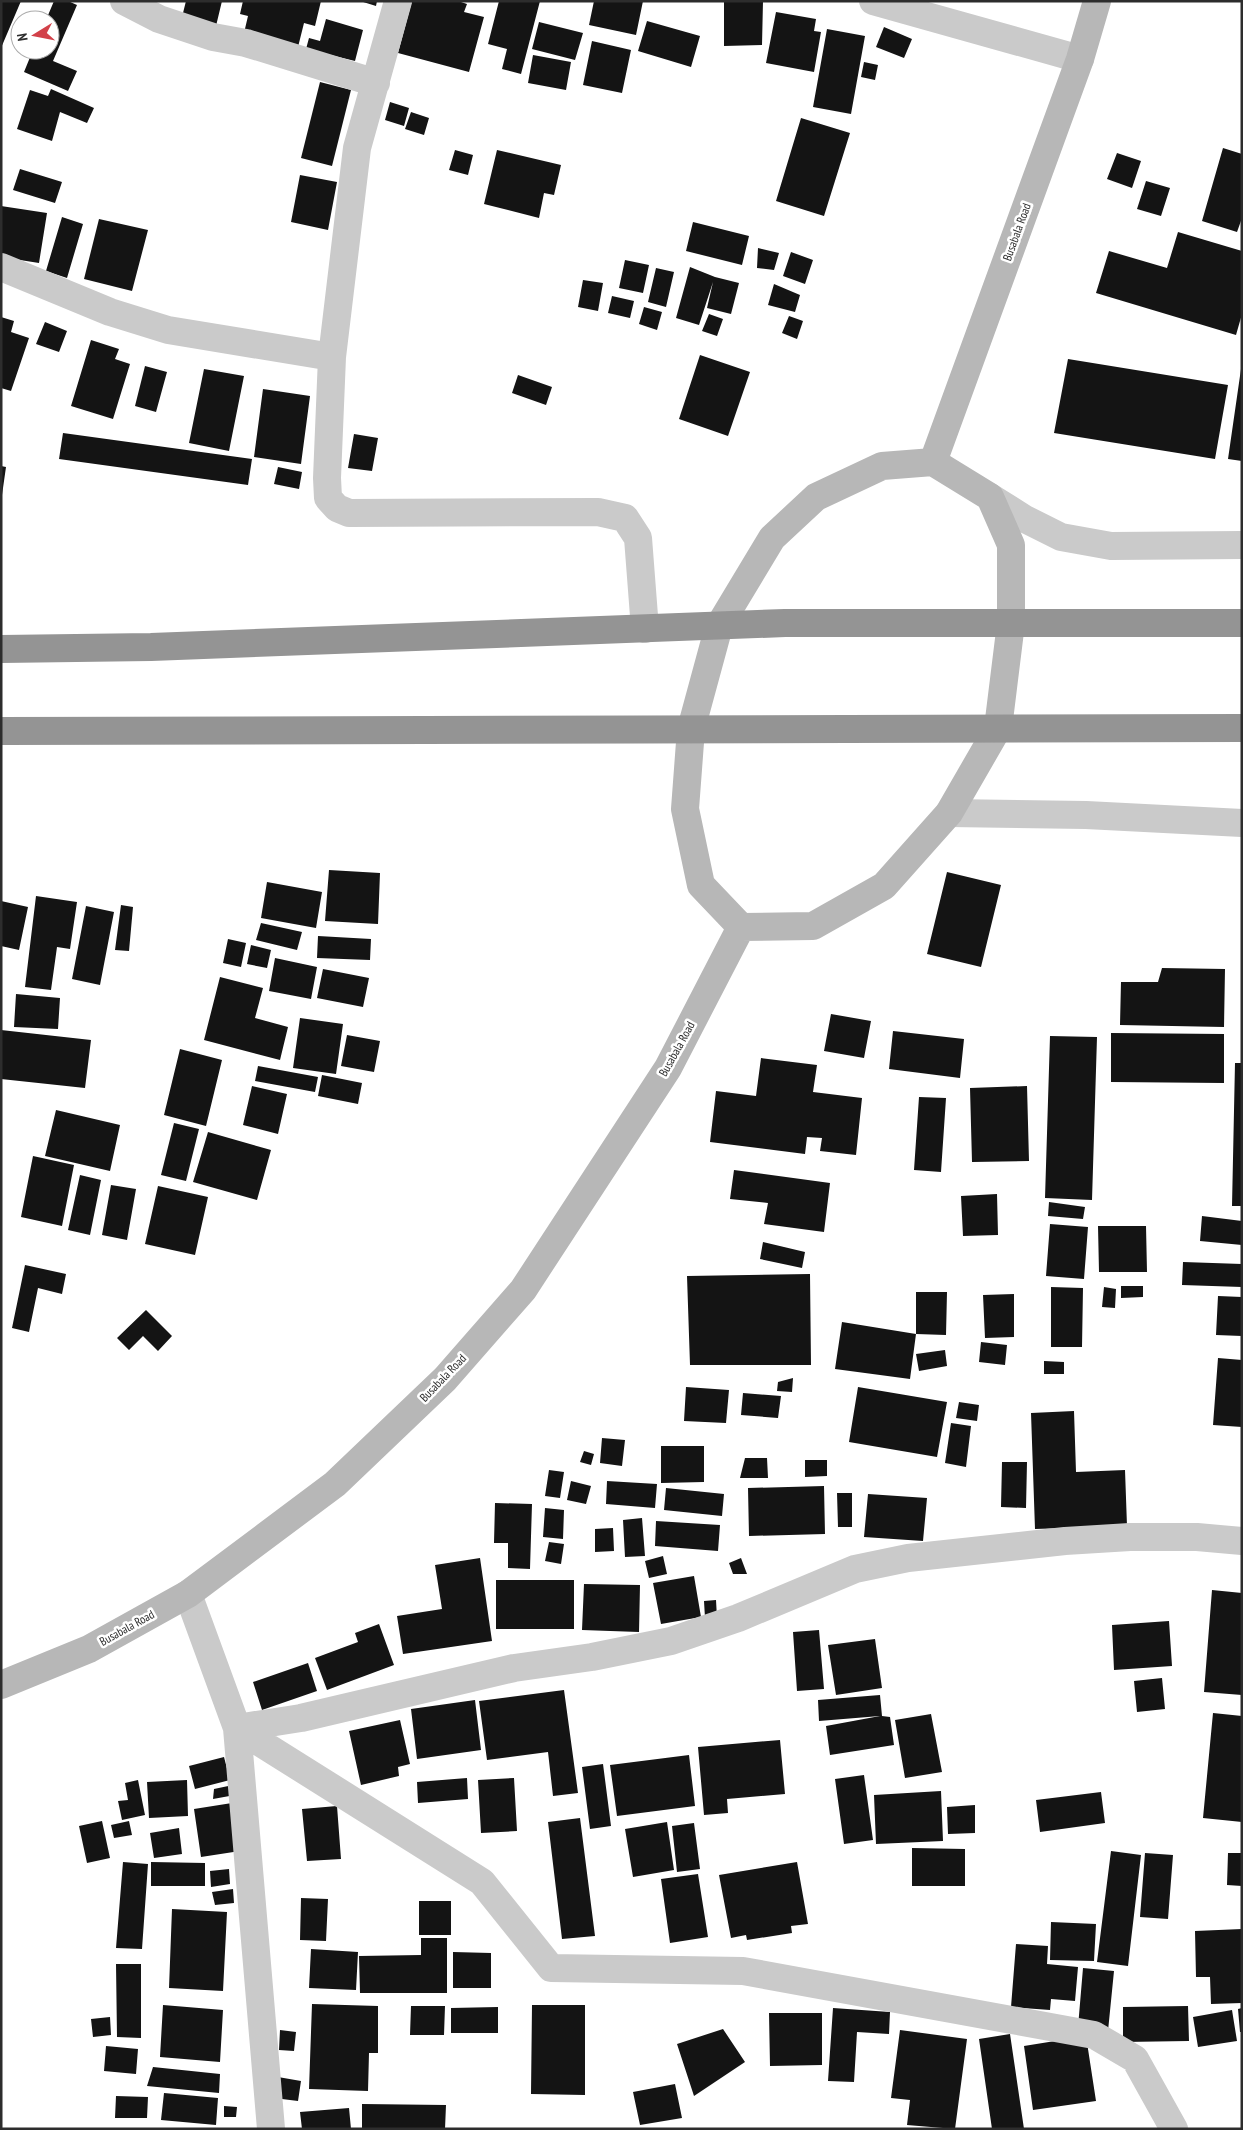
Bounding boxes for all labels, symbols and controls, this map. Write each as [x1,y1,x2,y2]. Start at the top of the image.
north arrow [10,10,60,60]
text: N [13,32,32,43]
street label: Busabala Road [999,201,1034,263]
street label: Busabala Road [655,1019,698,1079]
street label: Busabala Road [416,1351,469,1405]
street label: Busabala Road [97,1606,157,1649]

